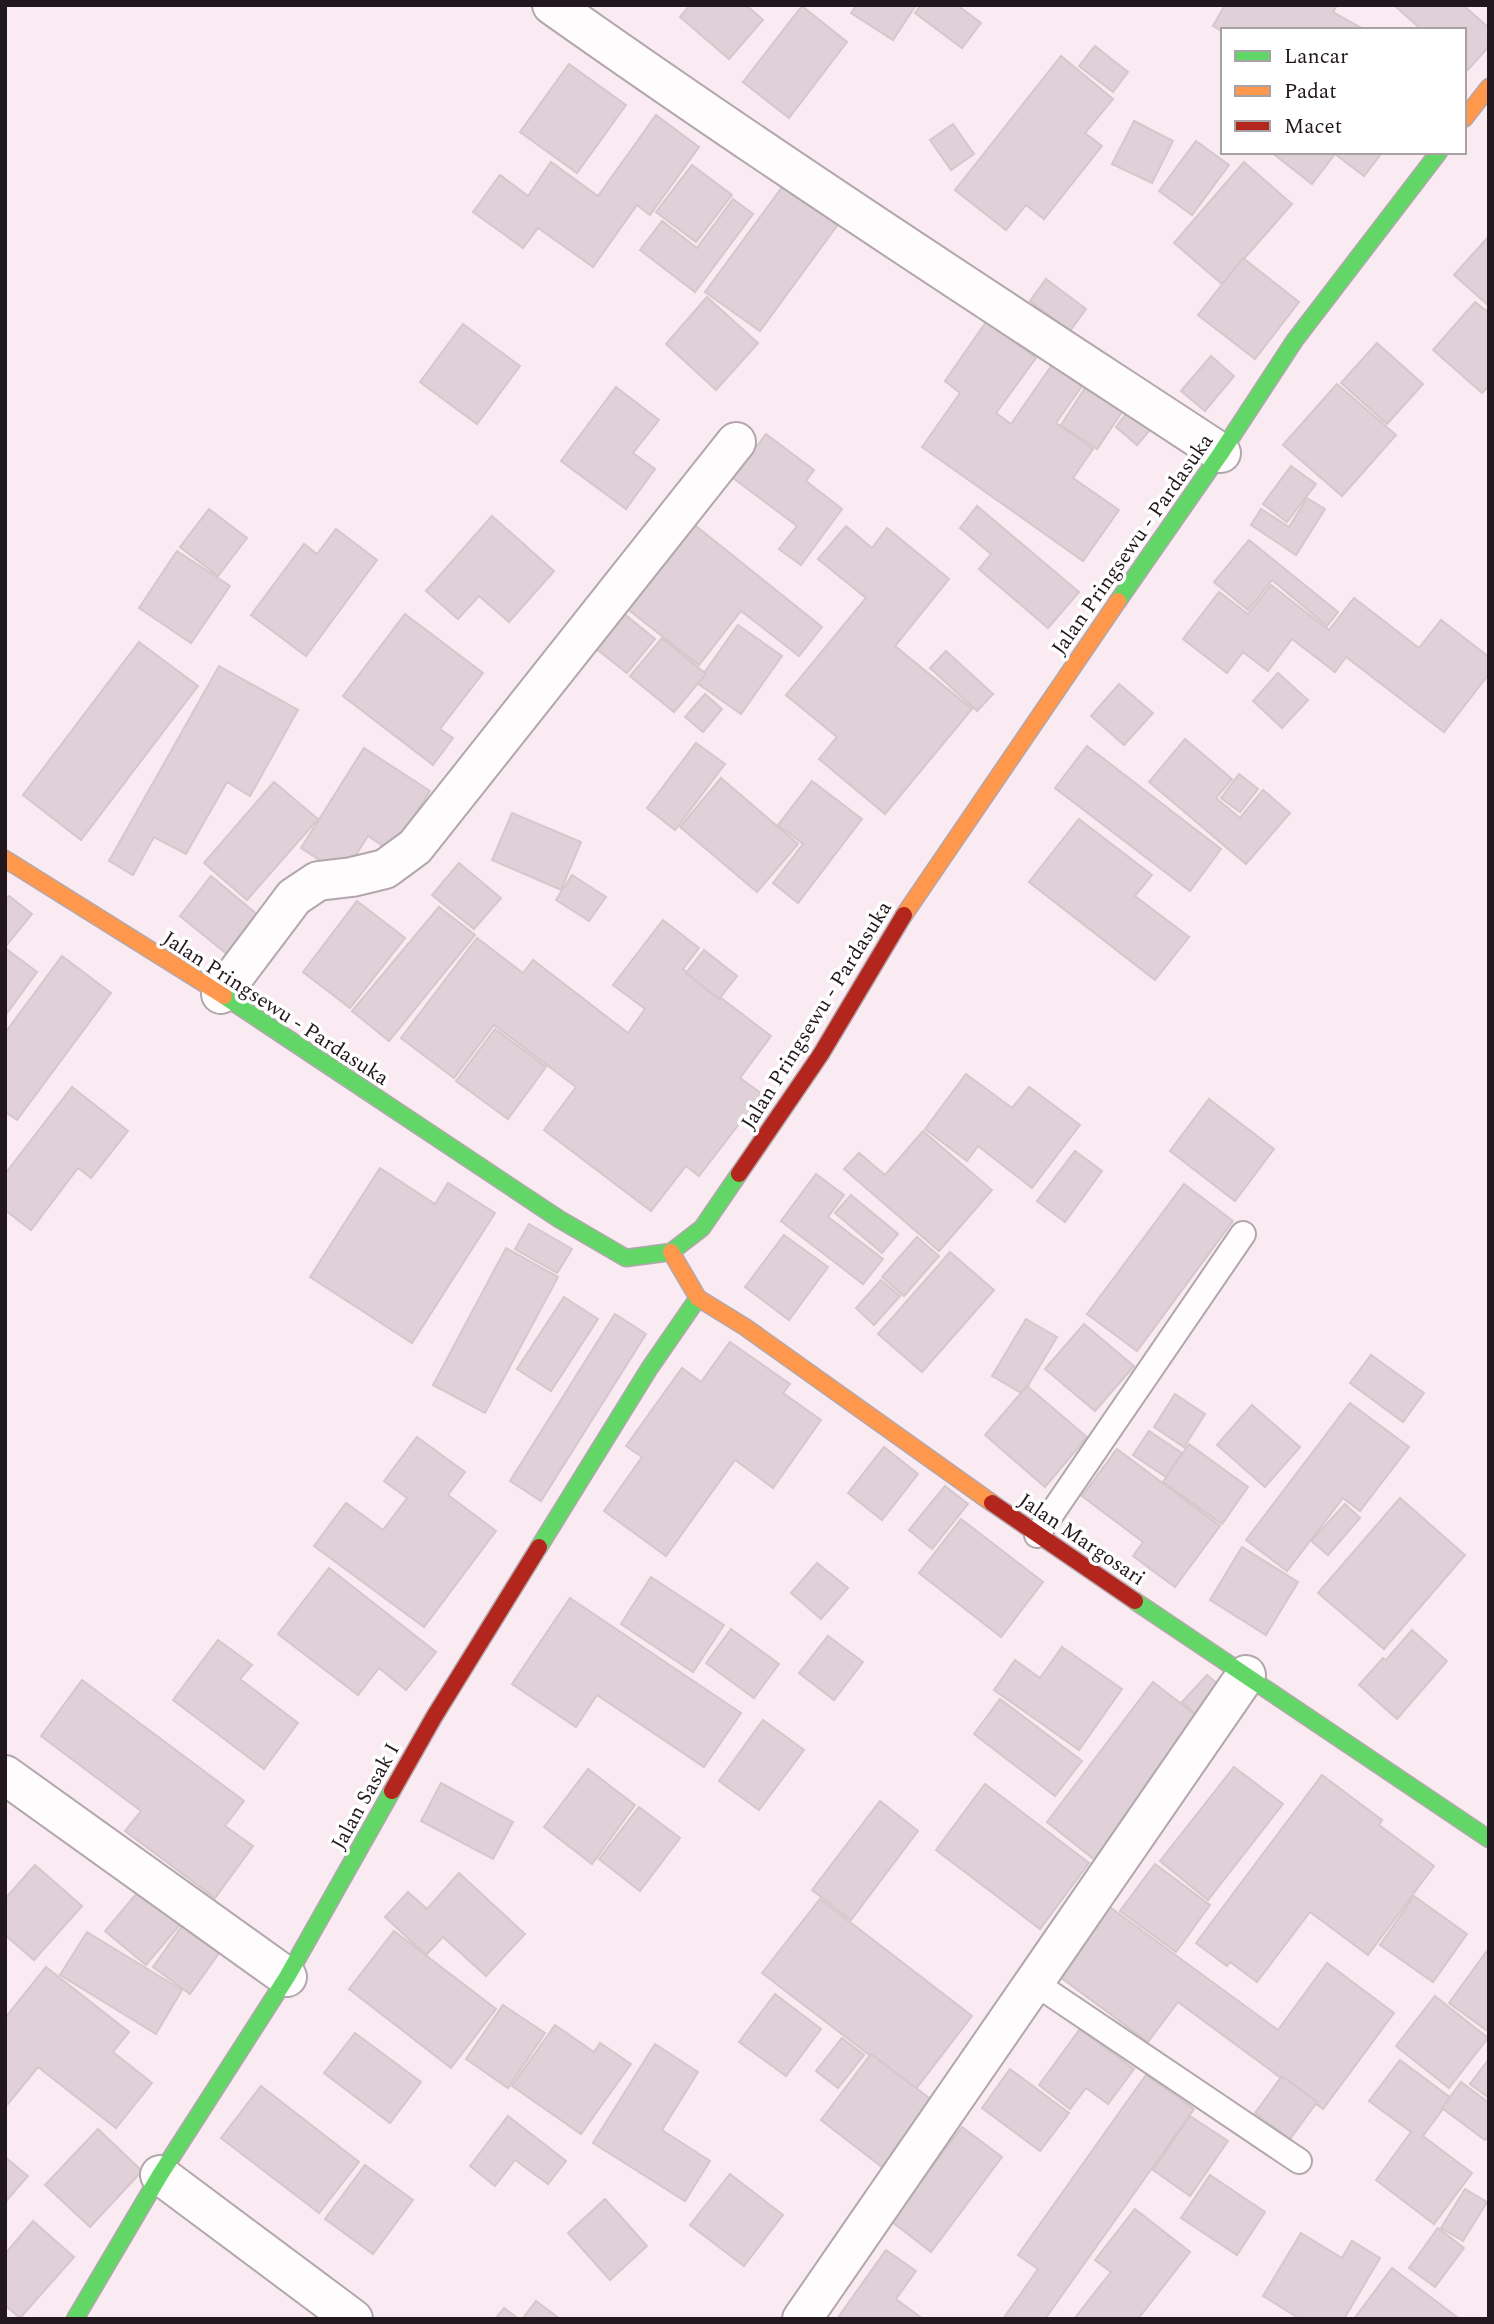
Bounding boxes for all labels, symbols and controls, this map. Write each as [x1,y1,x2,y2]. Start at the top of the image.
legend [1221,28,1466,154]
text: Lancar [1284,41,1348,73]
text: Padat [1284,76,1337,108]
text: Macet [1284,111,1342,143]
street label: Jalan Pringsewu - Pardasuka [1044,426,1222,662]
street label: Jalan Pringsewu - Pardasuka [733,894,901,1136]
street label: Jalan Pringsewu - Pardasuka [156,923,396,1095]
street label: Jalan Margosari [1011,1485,1151,1594]
street label: Jalan Sasak I [323,1737,408,1856]

